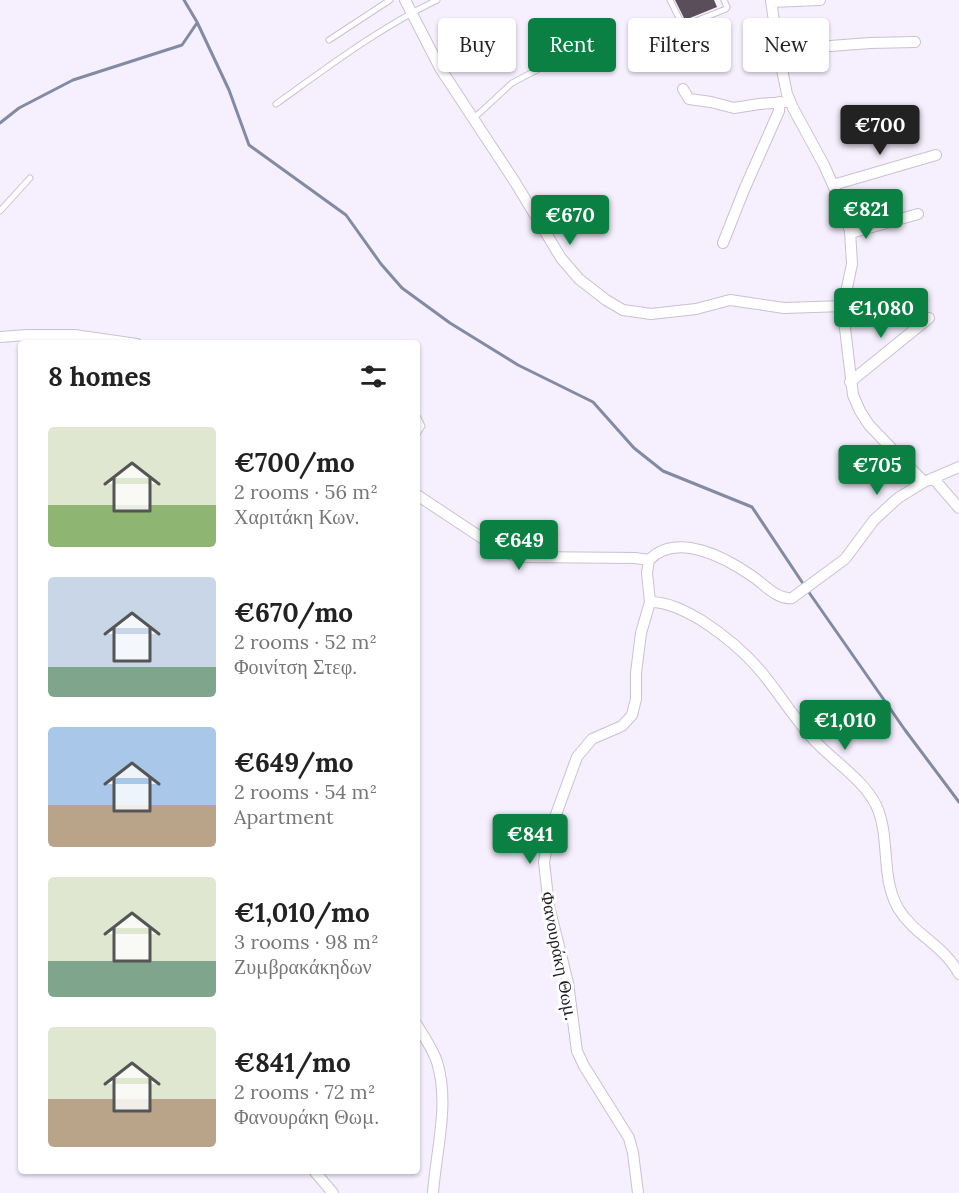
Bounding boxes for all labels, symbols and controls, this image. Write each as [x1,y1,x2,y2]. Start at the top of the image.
chip: Buy [438,18,516,72]
chip: Rent [528,18,616,72]
chip: Filters [628,18,731,72]
chip: New [743,18,829,72]
pin: €700 [844,105,916,156]
text: €700 [855,112,906,137]
pin: €821 [830,189,902,240]
pin: €670 [534,195,606,246]
text: €821 [843,196,889,221]
text: €670 [545,202,595,227]
pin: €1,080 [832,288,930,339]
text: €1,080 [848,295,914,320]
text: 8 homes [48,360,151,393]
icon: filters [357,360,390,393]
pin: €705 [841,445,913,496]
text: €700/mo [234,446,355,479]
icon: home [96,451,168,523]
text: €705 [852,452,902,477]
text: 2 rooms · 56 m² [234,479,378,504]
text: Χαριτάκη Κων. [234,504,359,529]
pin: €649 [483,520,555,571]
text: €649 [494,527,544,552]
text: €670/mo [234,596,353,629]
icon: home [96,601,168,673]
text: 2 rooms · 52 m² [234,629,377,654]
text: Φοινίτση Στεφ. [234,654,357,679]
pin: €1,010 [796,700,894,751]
text: €1,010 [814,707,876,732]
text: €649/mo [234,746,354,779]
icon: home [96,751,168,823]
text: 2 rooms · 54 m² [234,779,377,804]
text: Apartment [234,804,334,829]
pin: €841 [494,814,566,865]
text: €841 [507,821,553,846]
street label: Φανουράκη Θωμ. [536,890,583,1022]
text: €1,010/mo [234,896,370,929]
icon: home [96,901,168,973]
text: 3 rooms · 98 m² [234,929,379,954]
text: Ζυμβρακάκηδων [234,954,372,979]
text: €841/mo [234,1046,351,1079]
icon: home [96,1051,168,1123]
text: 2 rooms · 72 m² [234,1079,375,1104]
text: Φανουράκη Θωμ. [234,1104,379,1129]

